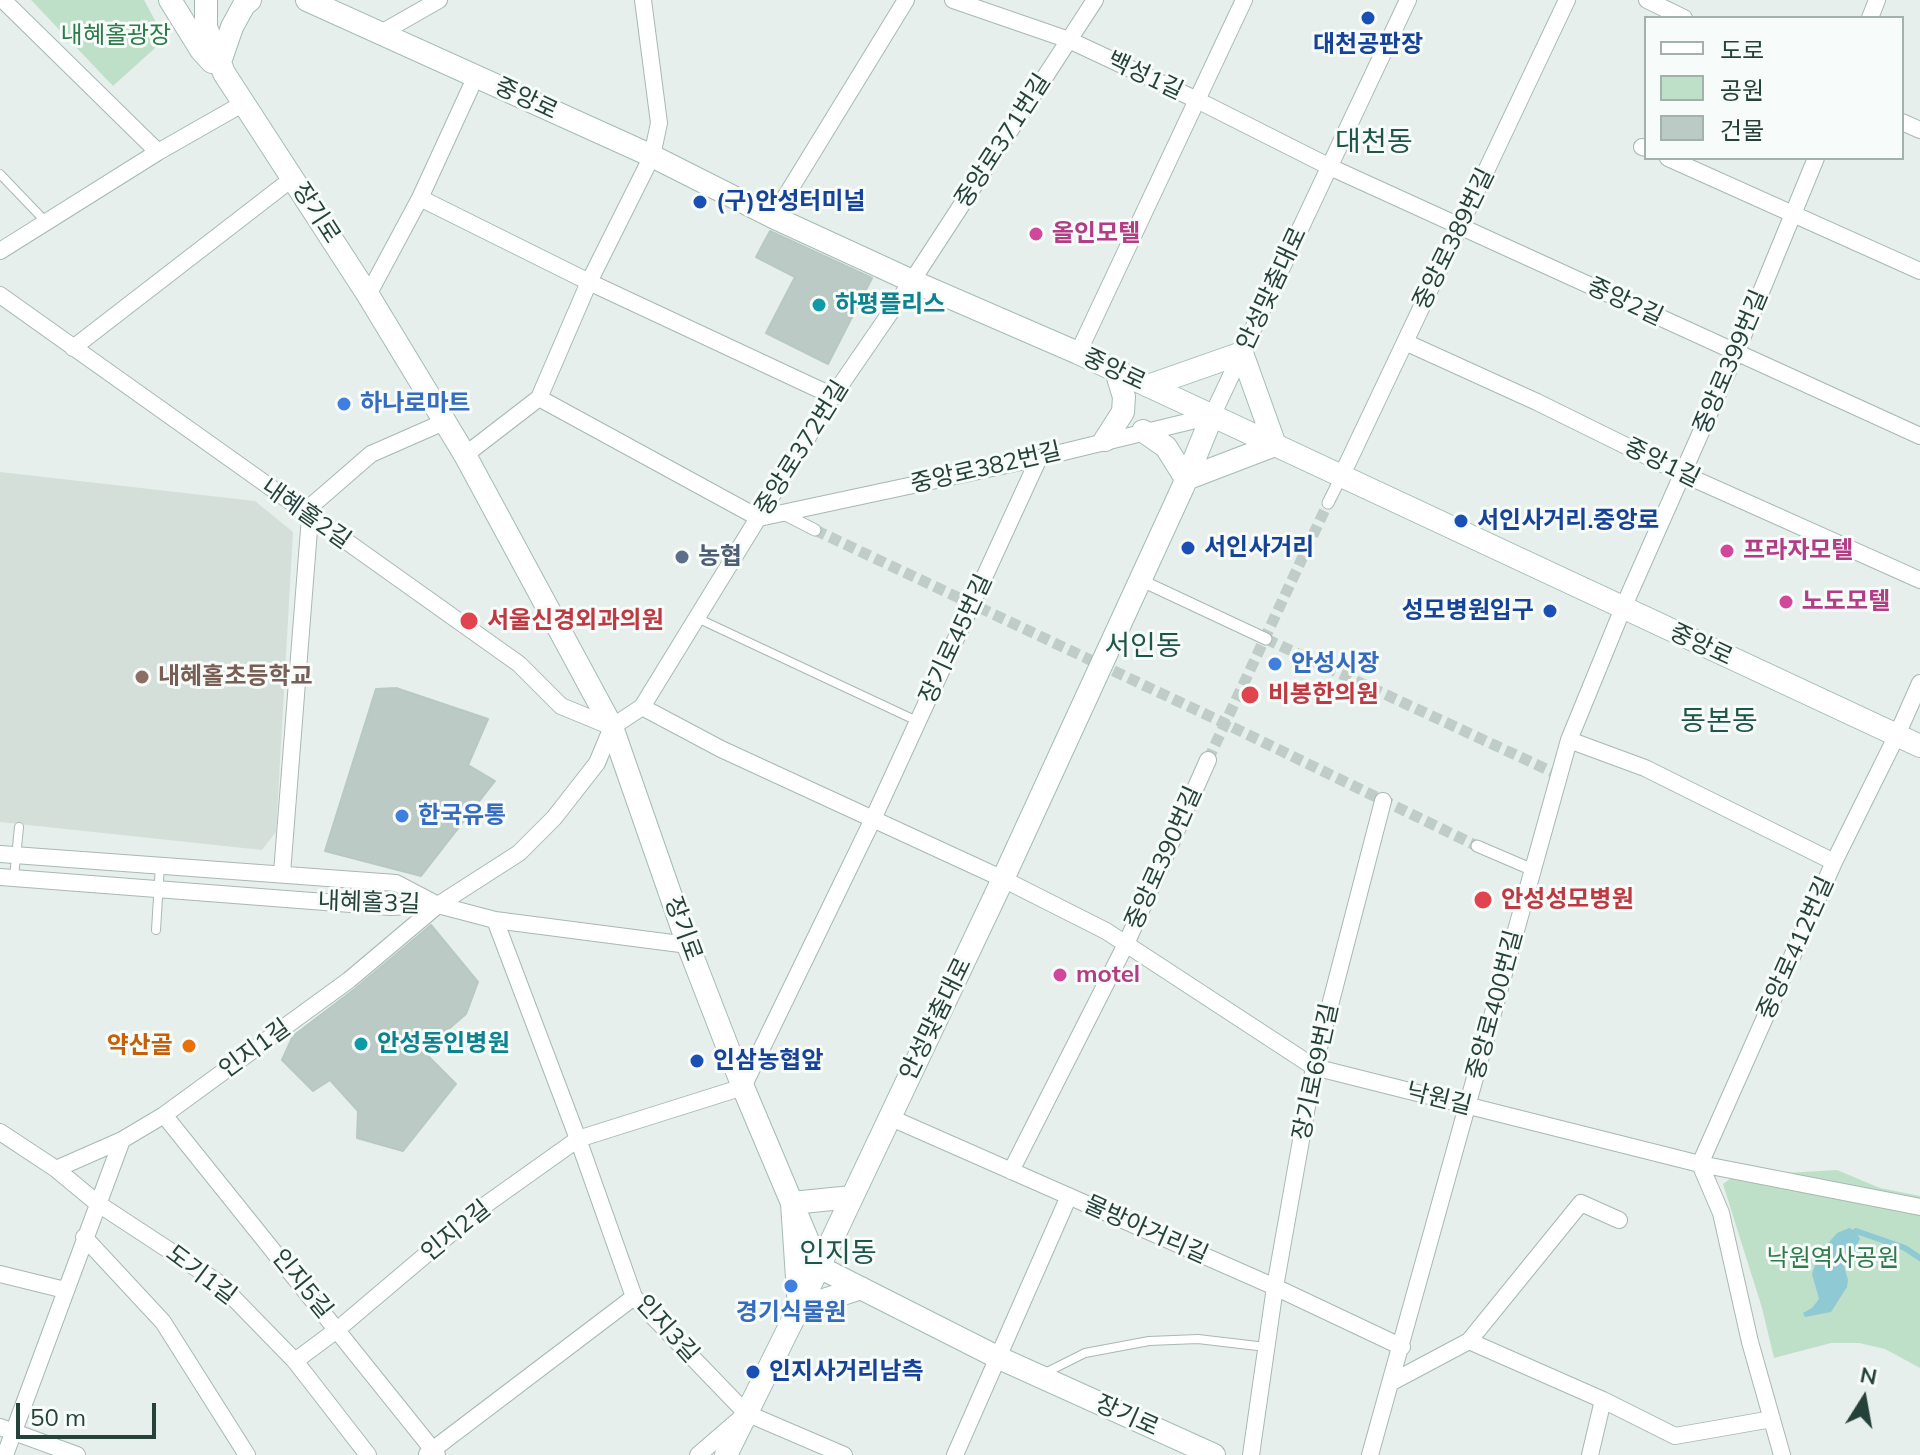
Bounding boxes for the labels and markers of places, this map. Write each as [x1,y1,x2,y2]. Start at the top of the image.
marker: 대천공판장 [1359,9,1377,27]
place label: 대천공판장 [1313,31,1423,59]
place label: (구)안성터미널 [716,188,866,216]
marker: (구)안성터미널 [691,193,709,211]
place label: 올인모텔 [1052,220,1140,248]
marker: 올인모텔 [1027,225,1045,243]
place label: 하평플리스 [835,291,945,319]
marker: 하평플리스 [810,296,828,314]
place label: 하나로마트 [360,390,470,418]
marker: 하나로마트 [335,395,353,413]
place label: 서인사거리.중앙로 [1477,507,1660,535]
marker: 서인사거리.중앙로 [1452,512,1470,530]
place label: 서인사거리 [1204,534,1314,562]
place label: 프라자모텔 [1743,537,1853,565]
marker: 서인사거리 [1179,539,1197,557]
marker: 프라자모텔 [1718,542,1736,560]
place label: 농협 [698,543,742,571]
marker: 농협 [673,548,691,566]
place label: 노도모텔 [1802,588,1890,616]
marker: 노도모텔 [1777,593,1795,611]
place label: 성모병원입구 [1402,597,1534,625]
marker: 성모병원입구 [1541,602,1559,620]
place label: 서울신경외과의원 [487,607,664,635]
marker: 서울신경외과의원 [458,610,480,632]
place label: 안성시장 [1291,650,1379,678]
marker: 안성시장 [1266,655,1284,673]
place label: 내혜홀초등학교 [158,663,313,691]
marker: 내혜홀초등학교 [133,668,151,686]
place label: 비봉한의원 [1268,681,1378,709]
marker: 비봉한의원 [1239,684,1261,706]
place label: 한국유통 [418,802,506,830]
marker: 한국유통 [393,807,411,825]
place label: 안성성모병원 [1501,886,1633,914]
marker: 안성성모병원 [1472,889,1494,911]
place label: motel [1076,961,1140,989]
marker: motel [1051,966,1069,984]
place label: 안성동인병원 [377,1030,509,1058]
place label: 약산골 [107,1032,173,1060]
marker: 안성동인병원 [352,1035,370,1053]
marker: 약산골 [180,1037,198,1055]
place label: 인삼농협앞 [713,1047,823,1075]
marker: 인삼농협앞 [688,1052,706,1070]
marker: 경기식물원 [782,1277,800,1295]
place label: 경기식물원 [736,1299,846,1327]
place label: 인지사거리남측 [769,1358,924,1386]
marker: 인지사거리남측 [744,1363,762,1381]

